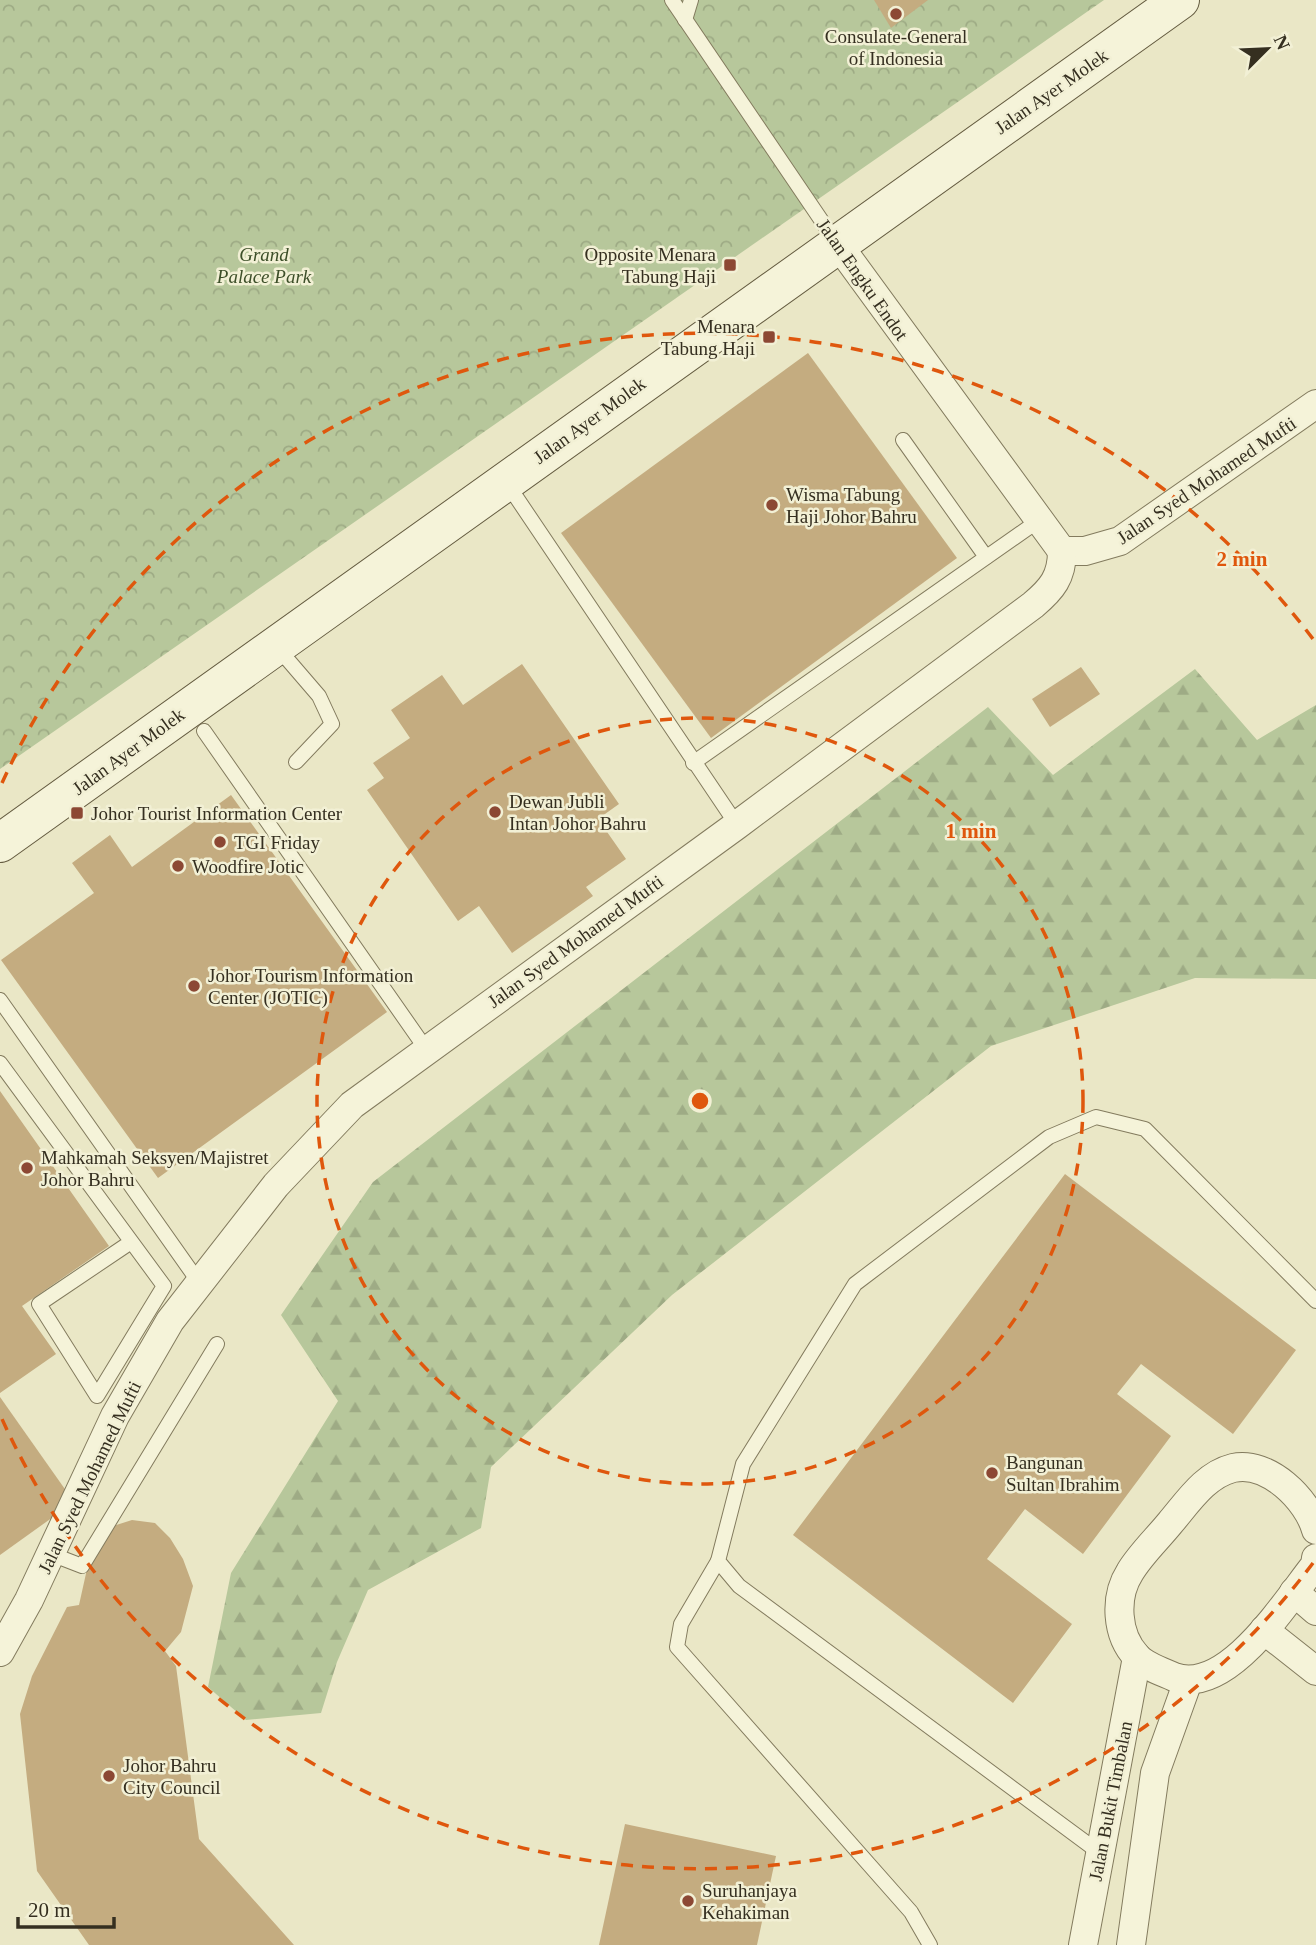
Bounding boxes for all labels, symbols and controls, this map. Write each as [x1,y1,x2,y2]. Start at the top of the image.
marker: Consulate-General of Indonesia [888,6,904,22]
north arrow [1232,14,1302,84]
place label: Consulate-General of Indonesia [825,26,967,69]
text: N [1270,32,1295,53]
street label: Jalan Ayer Molek [991,44,1112,138]
street label: Jalan Engku Endot [813,214,913,345]
park label: Grand Palace Park [216,244,312,287]
place label: Opposite Menara Tabung Haji [585,244,717,287]
marker: Opposite Menara Tabung Haji [722,257,738,273]
place label: Menara Tabung Haji [661,316,756,359]
marker: Menara Tabung Haji [761,329,777,345]
street label: Jalan Ayer Molek [529,372,650,468]
street label: Jalan Syed Mohamed Mufti [1113,413,1300,548]
place label: Wisma Tabung Haji Johor Bahru [786,484,917,527]
marker: Wisma Tabung Haji Johor Bahru [764,497,780,513]
text: 2 min [1217,547,1268,571]
street label: Jalan Ayer Molek [68,703,189,799]
place label: Dewan Jubli Intan Johor Bahru [509,791,647,834]
place label: Johor Tourist Information Center [91,803,343,824]
marker: Dewan Jubli Intan Johor Bahru [487,804,503,820]
marker: Johor Tourist Information Center [69,805,85,821]
text: 1 min [946,819,997,843]
place label: TGI Friday [234,832,321,853]
marker: TGI Friday [212,834,228,850]
place label: Woodfire Jotic [192,856,304,877]
marker: Woodfire Jotic [170,858,186,874]
street label: Jalan Syed Mohamed Mufti [484,871,667,1012]
place label: Johor Tourism Information Center (JOTIC) [208,965,414,1009]
marker: Johor Tourism Information Center (JOTIC) [186,978,202,994]
centre of rings [688,1089,712,1113]
place label: Mahkamah Seksyen/Majistret Johor Bahru [41,1147,269,1190]
marker: Mahkamah Seksyen/Majistret Johor Bahru [19,1160,35,1176]
street label: Jalan Syed Mohamed Mufti [34,1378,145,1577]
place label: Bangunan Sultan Ibrahim [1006,1452,1120,1495]
marker: Bangunan Sultan Ibrahim [984,1465,1000,1481]
street label: Jalan Bukit Timbalan [1085,1719,1136,1883]
place label: Johor Bahru City Council [123,1755,221,1798]
marker: Johor Bahru City Council [101,1768,117,1784]
place label: Suruhanjaya Kehakiman [702,1880,798,1923]
scale bar [18,1885,114,1929]
marker: Suruhanjaya Kehakiman [680,1893,696,1909]
text: 20 m [28,1898,71,1922]

